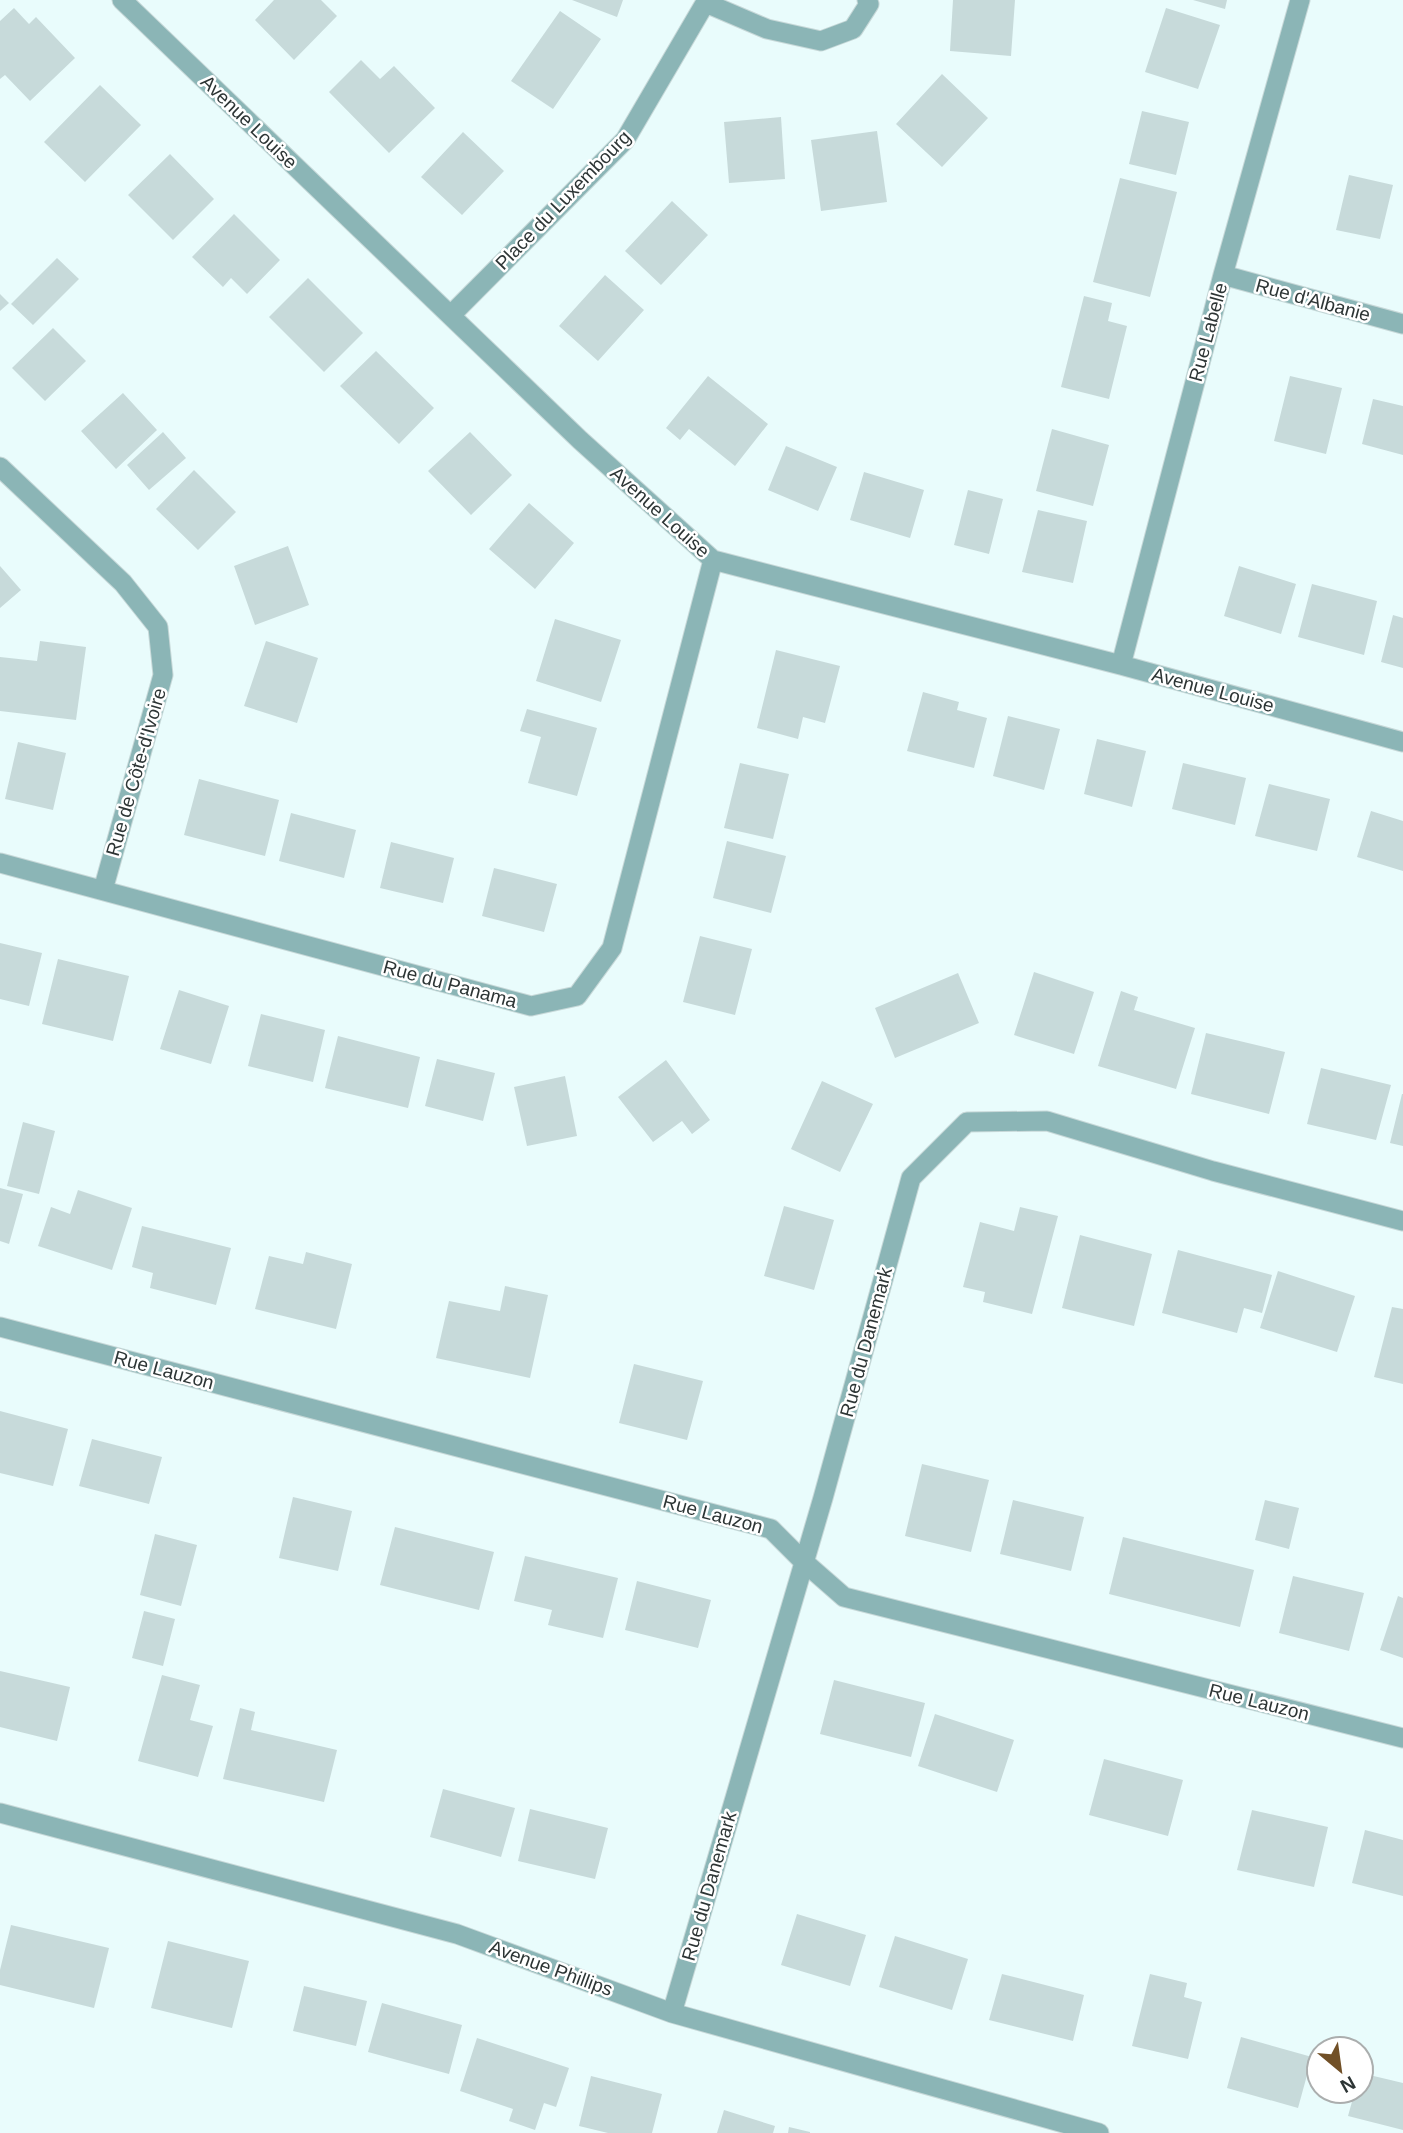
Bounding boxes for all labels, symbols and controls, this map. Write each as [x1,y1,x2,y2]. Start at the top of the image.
street label: Avenue Louise [197,71,301,173]
street label: Place du Luxembourg [491,126,635,274]
street label: Rue d'Albanie [1253,275,1373,325]
street label: Rue Labelle [1185,280,1231,384]
street label: Avenue Louise [606,462,714,562]
street label: Avenue Louise [1150,664,1276,716]
street label: Rue de Côte-d'Ivoire [102,686,170,858]
street label: Rue du Panama [381,956,519,1012]
street label: Rue du Danemark [836,1264,896,1419]
street label: Rue Lauzon [112,1347,216,1393]
street label: Rue Lauzon [661,1491,765,1537]
street label: Rue Lauzon [1207,1679,1311,1725]
street label: Rue du Danemark [678,1809,740,1963]
street label: Avenue Phillips [487,1936,615,2000]
north arrow [1305,2035,1375,2105]
text: N [1337,2072,1359,2097]

